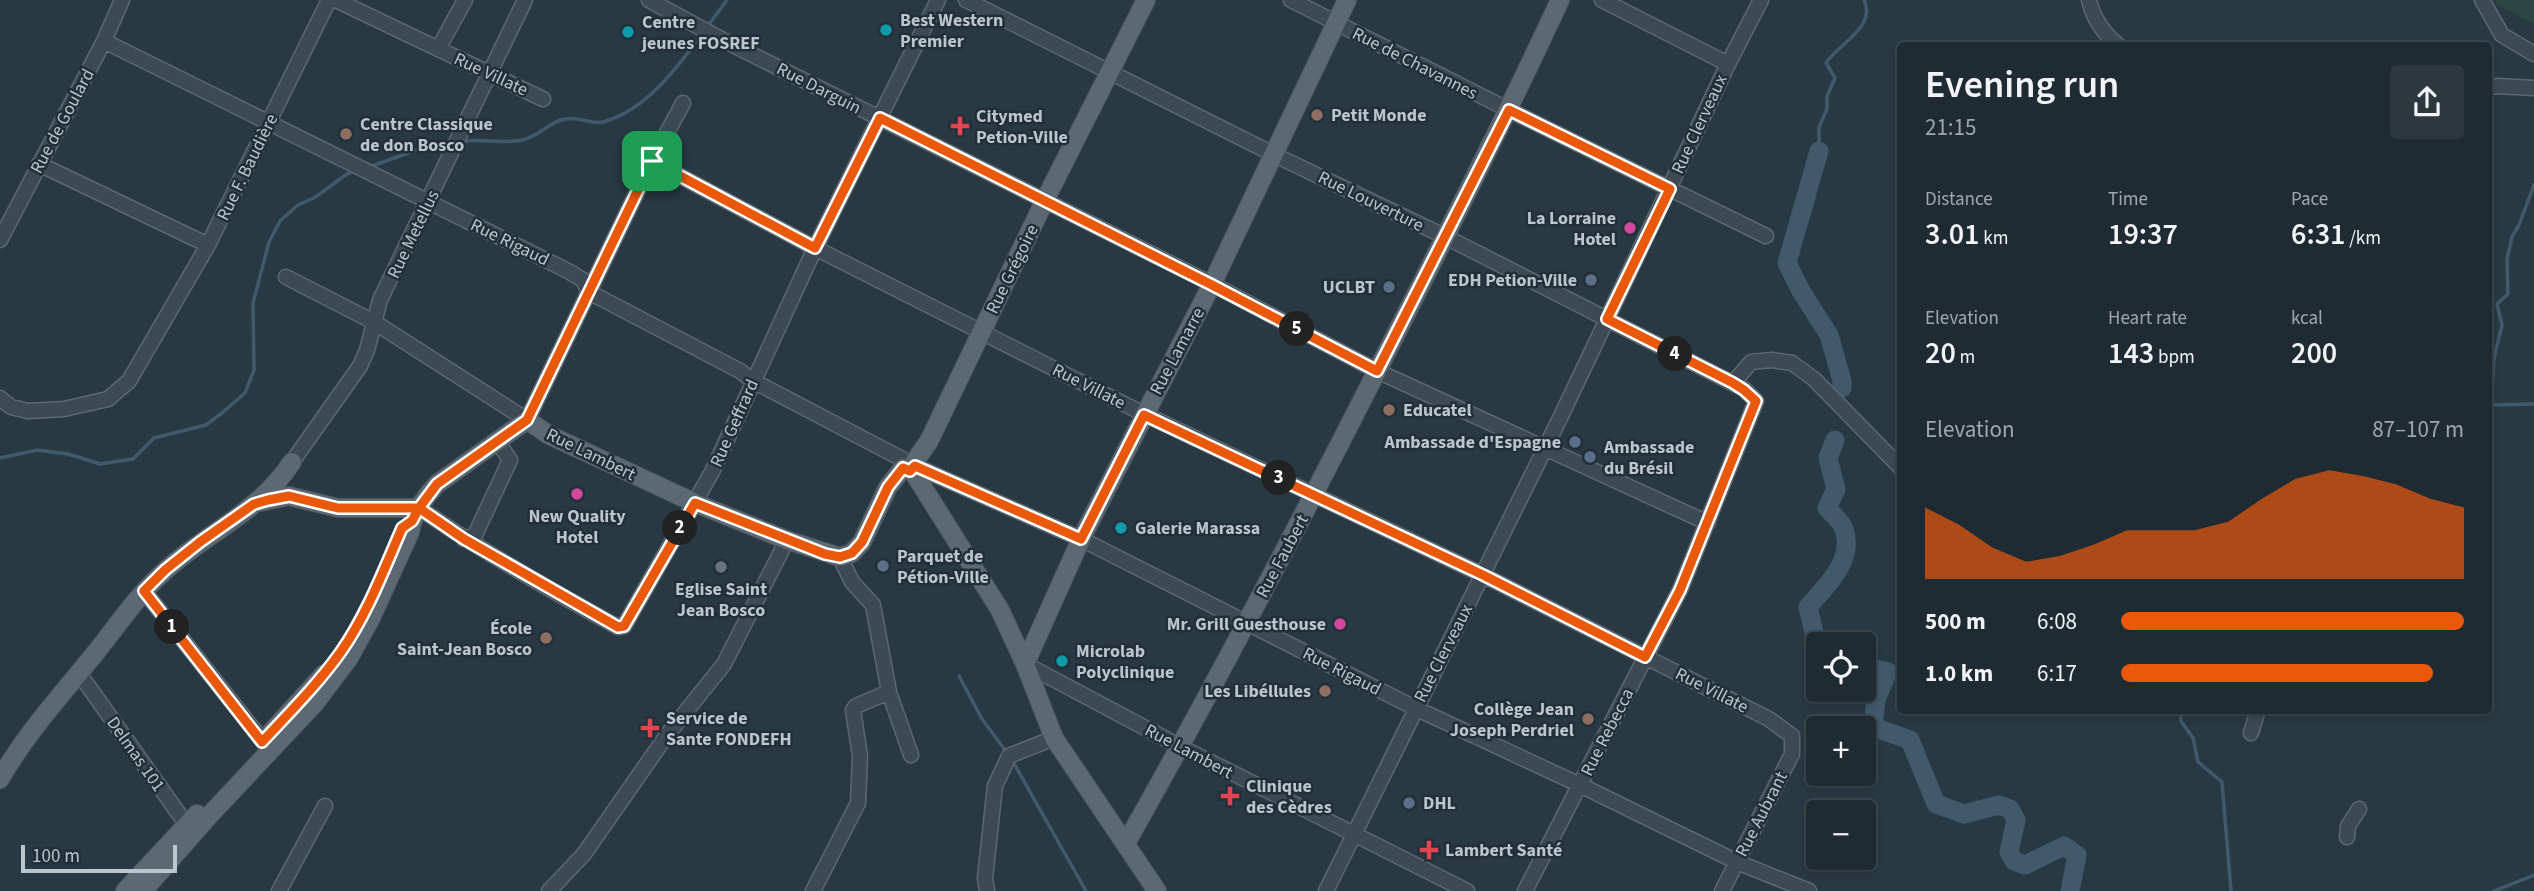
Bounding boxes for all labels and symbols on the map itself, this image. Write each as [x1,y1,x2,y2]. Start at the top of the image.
place label: Best Western Premier [900,8,1003,54]
place label: Centre jeunes FOSREF [641,10,760,56]
street label: Rue de Chavannes [1348,21,1482,106]
marker: Best Western Premier [878,22,894,38]
marker: Centre jeunes FOSREF [620,24,636,40]
street label: Rue Villate [450,46,532,103]
street label: Rue Darguin [772,56,865,120]
street label: Rue de Goulard [24,64,101,178]
street label: Rue Clerveaux [1666,70,1733,178]
place label: Petit Monde [1331,103,1427,128]
place label: Citymed Petion-Ville [976,104,1068,150]
marker: Petit Monde [1309,107,1325,123]
street label: Rue F. Baudière [211,110,284,225]
place label: Centre Classique de don Bosco [360,112,493,158]
marker: Citymed Petion-Ville [950,116,970,136]
marker: Centre Classique de don Bosco [338,126,354,142]
pin [622,131,682,191]
street label: Rue Louverture [1314,165,1428,238]
street label: Rue Metellus [381,186,446,283]
place label: La Lorraine Hotel [1527,206,1616,252]
street label: Rue Rigaud [466,213,553,272]
street label: Rue Grégoire [980,220,1045,318]
marker: La Lorraine Hotel [1622,220,1638,236]
place label: EDH Petion-Ville [1448,268,1577,293]
marker: EDH Petion-Ville [1583,272,1599,288]
place label: UCLBT [1323,275,1375,300]
marker: UCLBT [1381,279,1397,295]
street label: Rue Lamarre [1144,303,1211,399]
pin: 5 [1280,312,1314,346]
pin: 4 [1658,336,1692,372]
street label: Rue Villate [1048,357,1130,416]
street label: Rue Geffrard [704,375,765,471]
place label: Educatel [1403,398,1472,423]
marker: Educatel [1381,402,1397,418]
street label: Rue Lambert [542,422,640,487]
place label: Ambassade d'Espagne [1384,430,1561,455]
marker: Ambassade d'Espagne [1567,434,1583,450]
place label: Ambassade du Brésil [1603,435,1694,481]
marker: Ambassade du Brésil [1582,449,1598,465]
pin: 3 [1262,461,1296,496]
marker: New Quality Hotel [569,486,585,502]
place label: New Quality Hotel [528,504,626,550]
pin: 2 [662,510,698,546]
street label: Rue Faubert [1250,510,1315,602]
place label: Galerie Marassa [1135,516,1260,541]
marker: Galerie Marassa [1113,520,1129,536]
place label: Parquet de Pétion-Ville [897,544,989,590]
marker: Parquet de Pétion-Ville [875,558,891,574]
marker: Eglise Saint Jean Bosco [713,559,729,575]
place label: Eglise Saint Jean Bosco [675,577,767,623]
street label: Rue Clerveaux [1408,600,1479,707]
pin: 1 [154,610,190,644]
place label: Mr. Grill Guesthouse [1167,612,1326,637]
place label: École Saint-Jean Bosco [397,616,532,662]
marker: Mr. Grill Guesthouse [1332,616,1348,632]
marker: École Saint-Jean Bosco [538,630,554,646]
place label: Microlab Polyclinique [1076,639,1174,685]
street label: Rue Rigaud [1298,641,1385,702]
marker: Microlab Polyclinique [1054,653,1070,669]
street label: Rue Villate [1671,661,1753,720]
place label: Les Libéllules [1204,679,1311,704]
marker: Les Libéllules [1317,683,1333,699]
street label: Rue Rebecca [1575,684,1640,780]
place label: Collège Jean Joseph Perdriel [1450,697,1574,743]
place label: Service de Sante FONDEFH [666,706,792,752]
marker: Collège Jean Joseph Perdriel [1580,711,1596,727]
street label: Delmas 101 [101,712,171,797]
marker: Service de Sante FONDEFH [640,718,660,738]
street label: Rue Lambert [1140,718,1237,785]
street label: Rue Aubrant [1729,767,1794,861]
place label: Clinique des Cèdres [1246,774,1332,820]
marker: Clinique des Cèdres [1220,786,1240,806]
place label: DHL [1423,791,1456,816]
marker: DHL [1401,795,1417,811]
place label: Lambert Santé [1445,838,1562,863]
marker: Lambert Santé [1419,840,1439,860]
scale bar [21,842,177,874]

